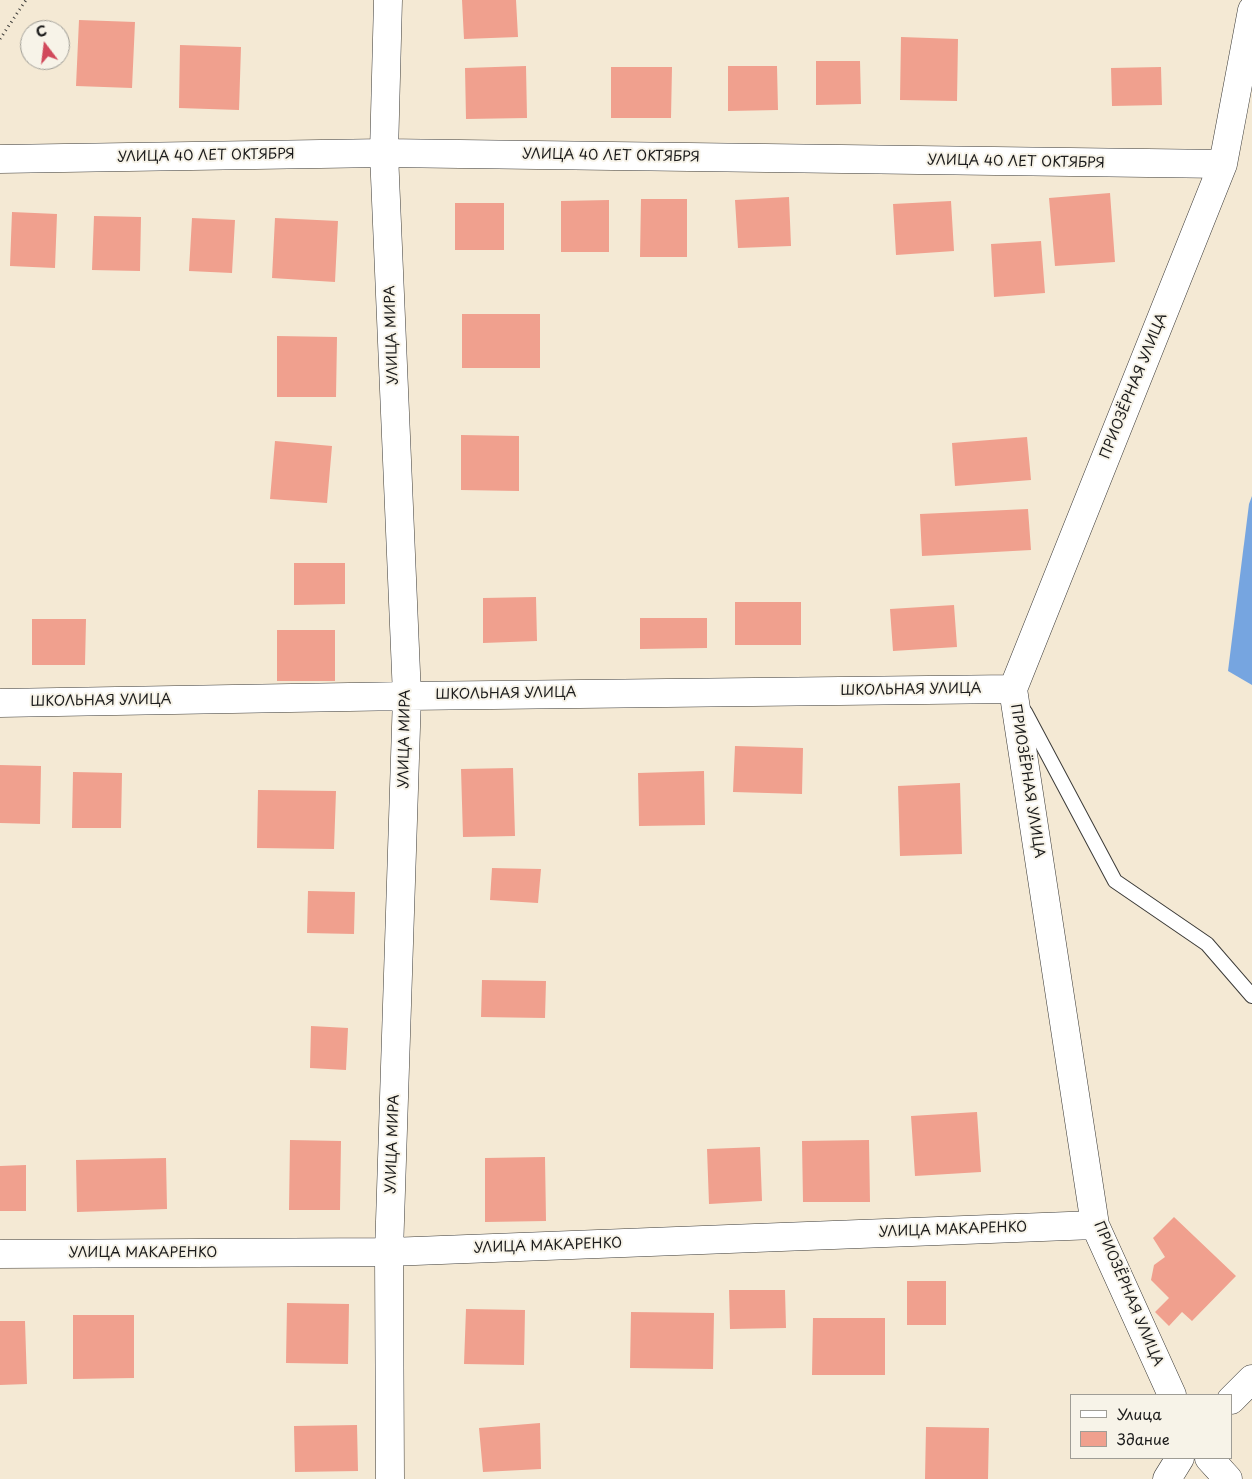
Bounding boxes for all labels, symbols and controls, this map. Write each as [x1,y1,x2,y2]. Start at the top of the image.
text: С [33,19,49,42]
north arrow [20,20,70,70]
street label: УЛИЦА 40 ЛЕТ ОКТЯБРЯ [117,146,295,166]
street label: УЛИЦА 40 ЛЕТ ОКТЯБРЯ [522,146,700,166]
street label: УЛИЦА 40 ЛЕТ ОКТЯБРЯ [927,152,1105,172]
street label: УЛИЦА МИРА [382,285,402,385]
street label: ПРИОЗЁРНАЯ УЛИЦА [1097,311,1171,461]
street label: ШКОЛЬНАЯ УЛИЦА [840,680,982,700]
street label: ШКОЛЬНАЯ УЛИЦА [435,684,577,704]
street label: УЛИЦА МИРА [396,689,414,789]
street label: ШКОЛЬНАЯ УЛИЦА [30,691,172,711]
street label: ПРИОЗЁРНАЯ УЛИЦА [1007,703,1047,859]
street label: УЛИЦА МИРА [383,1094,403,1194]
street label: УЛИЦА МАКАРЕНКО [879,1219,1027,1241]
street label: ПРИОЗЁРНАЯ УЛИЦА [1090,1219,1166,1369]
street label: УЛИЦА МАКАРЕНКО [474,1235,622,1257]
street label: УЛИЦА МАКАРЕНКО [69,1245,217,1261]
legend [1070,1394,1232,1459]
text: Улица [1117,1402,1162,1425]
text: Здание [1117,1427,1170,1450]

